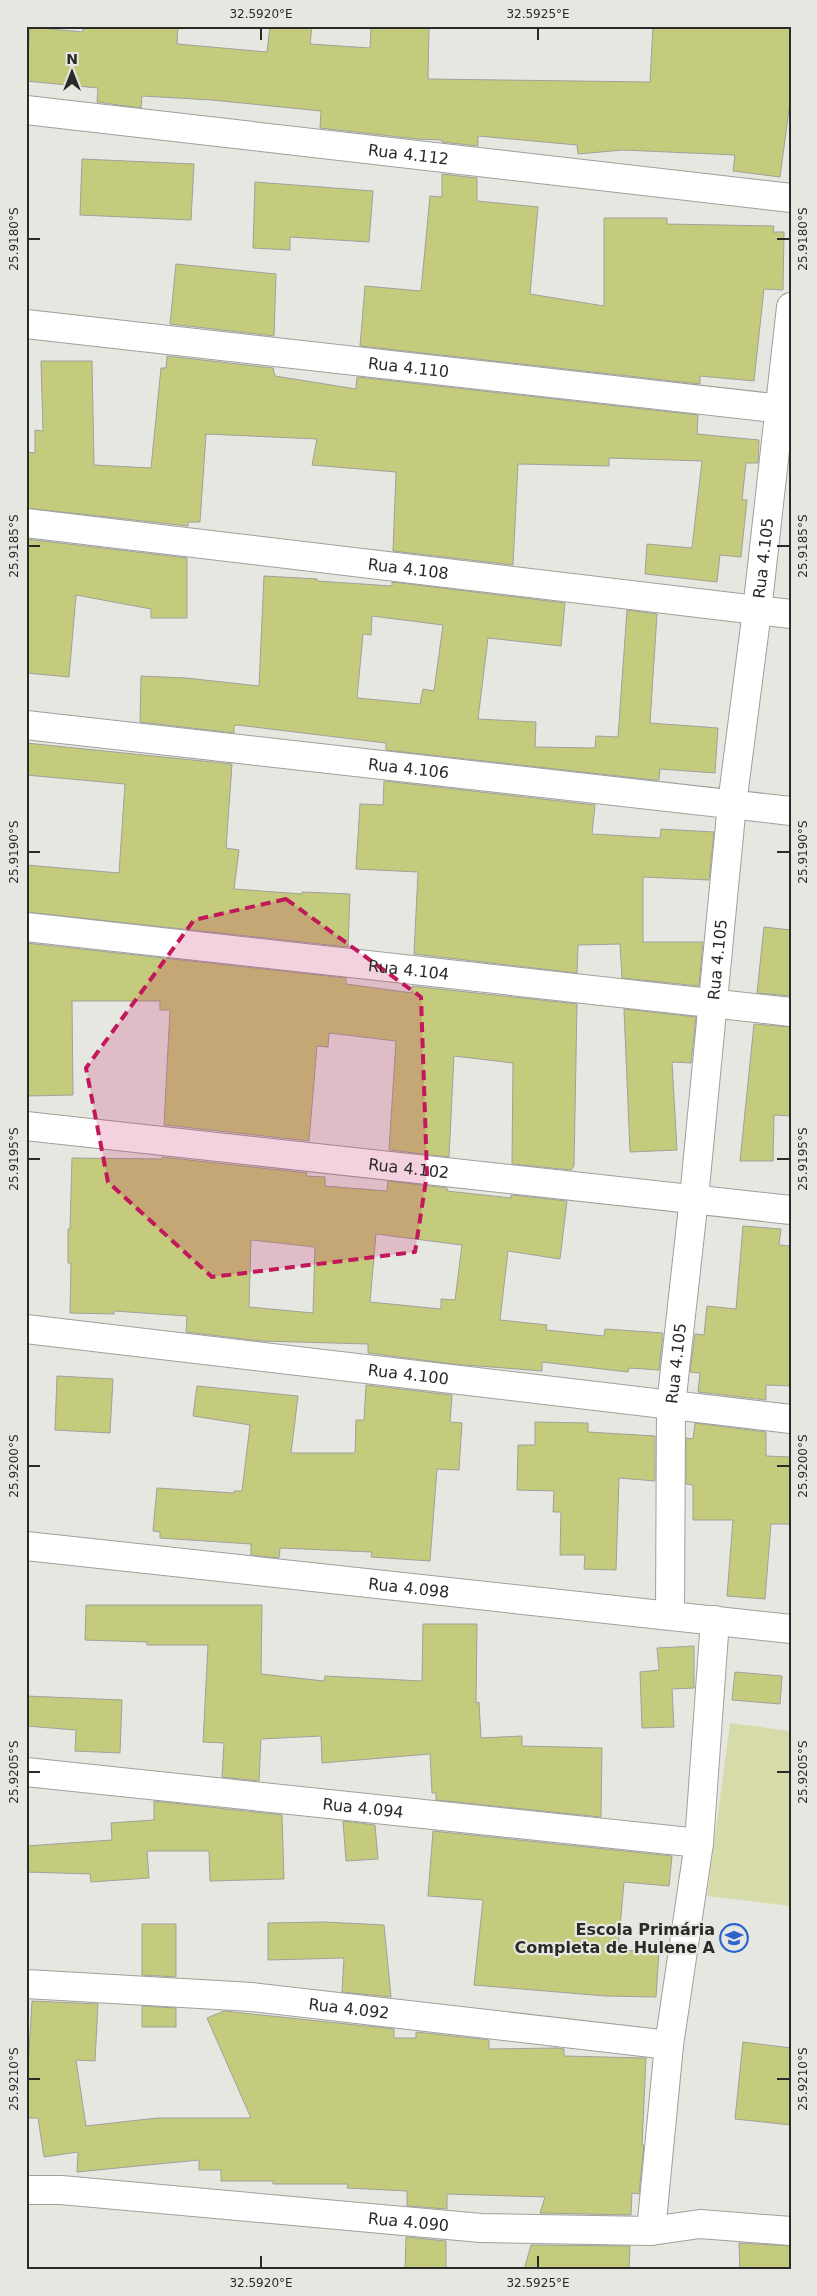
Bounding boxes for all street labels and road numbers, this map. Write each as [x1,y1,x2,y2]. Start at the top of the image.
street label: Rua 4.112 [367,140,450,169]
street label: Rua 4.110 [367,354,450,381]
street label: Rua 4.105 [749,517,777,600]
street label: Rua 4.108 [367,555,450,583]
street label: Rua 4.106 [367,755,450,782]
street label: Rua 4.105 [704,918,731,1001]
street label: Rua 4.104 [367,956,450,984]
street label: Rua 4.102 [367,1155,450,1182]
street label: Rua 4.105 [662,1322,690,1405]
street label: Rua 4.100 [367,1360,450,1389]
street label: Rua 4.098 [367,1574,450,1602]
street label: Rua 4.094 [322,1794,404,1822]
street label: Rua 4.092 [307,1995,390,2023]
street label: Rua 4.090 [367,2209,450,2235]

